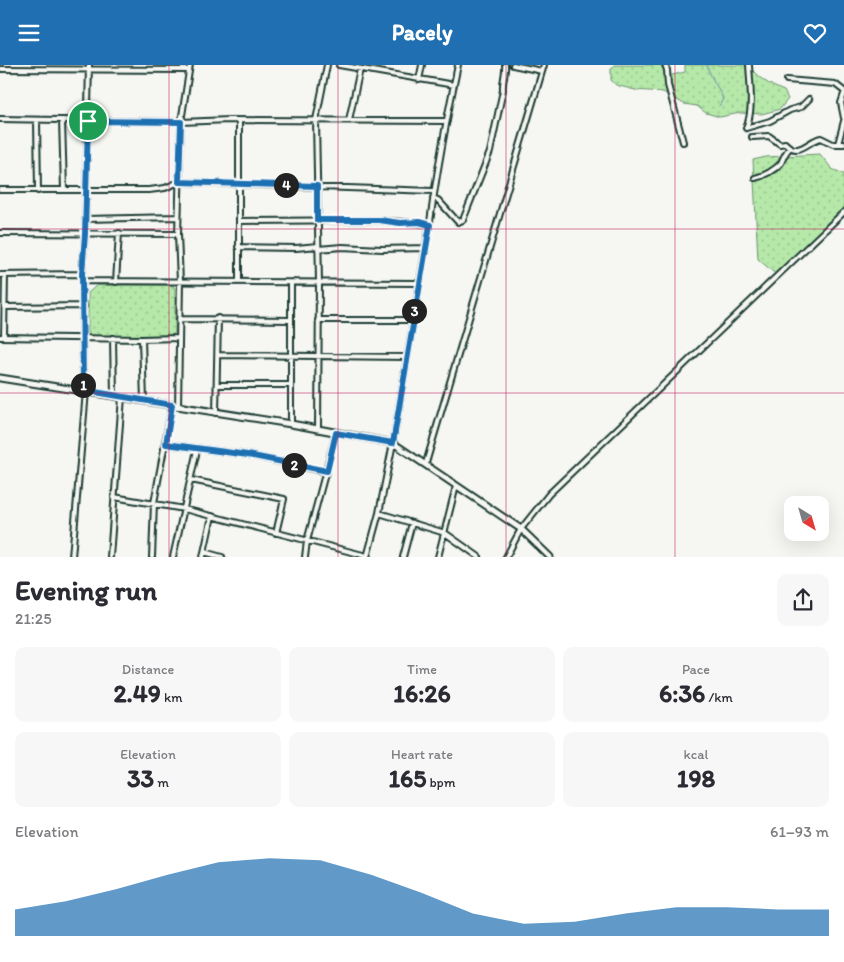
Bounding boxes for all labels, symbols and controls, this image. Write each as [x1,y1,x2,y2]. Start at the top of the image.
icon: menu [15,19,43,47]
text: Pacely [392,19,452,46]
icon: heart [801,19,829,47]
pin [67,100,109,142]
icon: arrive [74,107,102,135]
pin: 4 [274,173,298,197]
text: 4 [282,177,291,194]
pin: 3 [402,299,426,323]
text: 3 [411,303,418,320]
pin: 1 [70,373,96,397]
text: 1 [80,377,87,394]
pin: 2 [282,453,306,477]
text: 2 [291,457,298,474]
north arrow [784,496,829,541]
map controls [784,496,829,541]
text: Evening run [15,573,157,607]
button: share [777,574,829,626]
text: 21:25 [15,609,52,628]
text: Distance [122,661,174,678]
text: Time [407,661,437,678]
text: Pace [682,661,710,678]
text: 2.49 [113,678,161,708]
text: 16:26 [393,678,451,708]
text: 6:36 [659,678,705,708]
text: km [161,689,183,706]
text: /km [705,689,733,706]
text: Elevation [120,746,176,763]
text: Heart rate [391,746,453,763]
text: kcal [684,746,708,763]
text: 33 [127,763,154,793]
text: 165 [388,763,426,793]
text: 198 [677,763,715,793]
text: m [154,774,169,791]
text: bpm [426,774,456,791]
text: Elevation [15,822,79,841]
text: 61–93 m [770,822,829,841]

